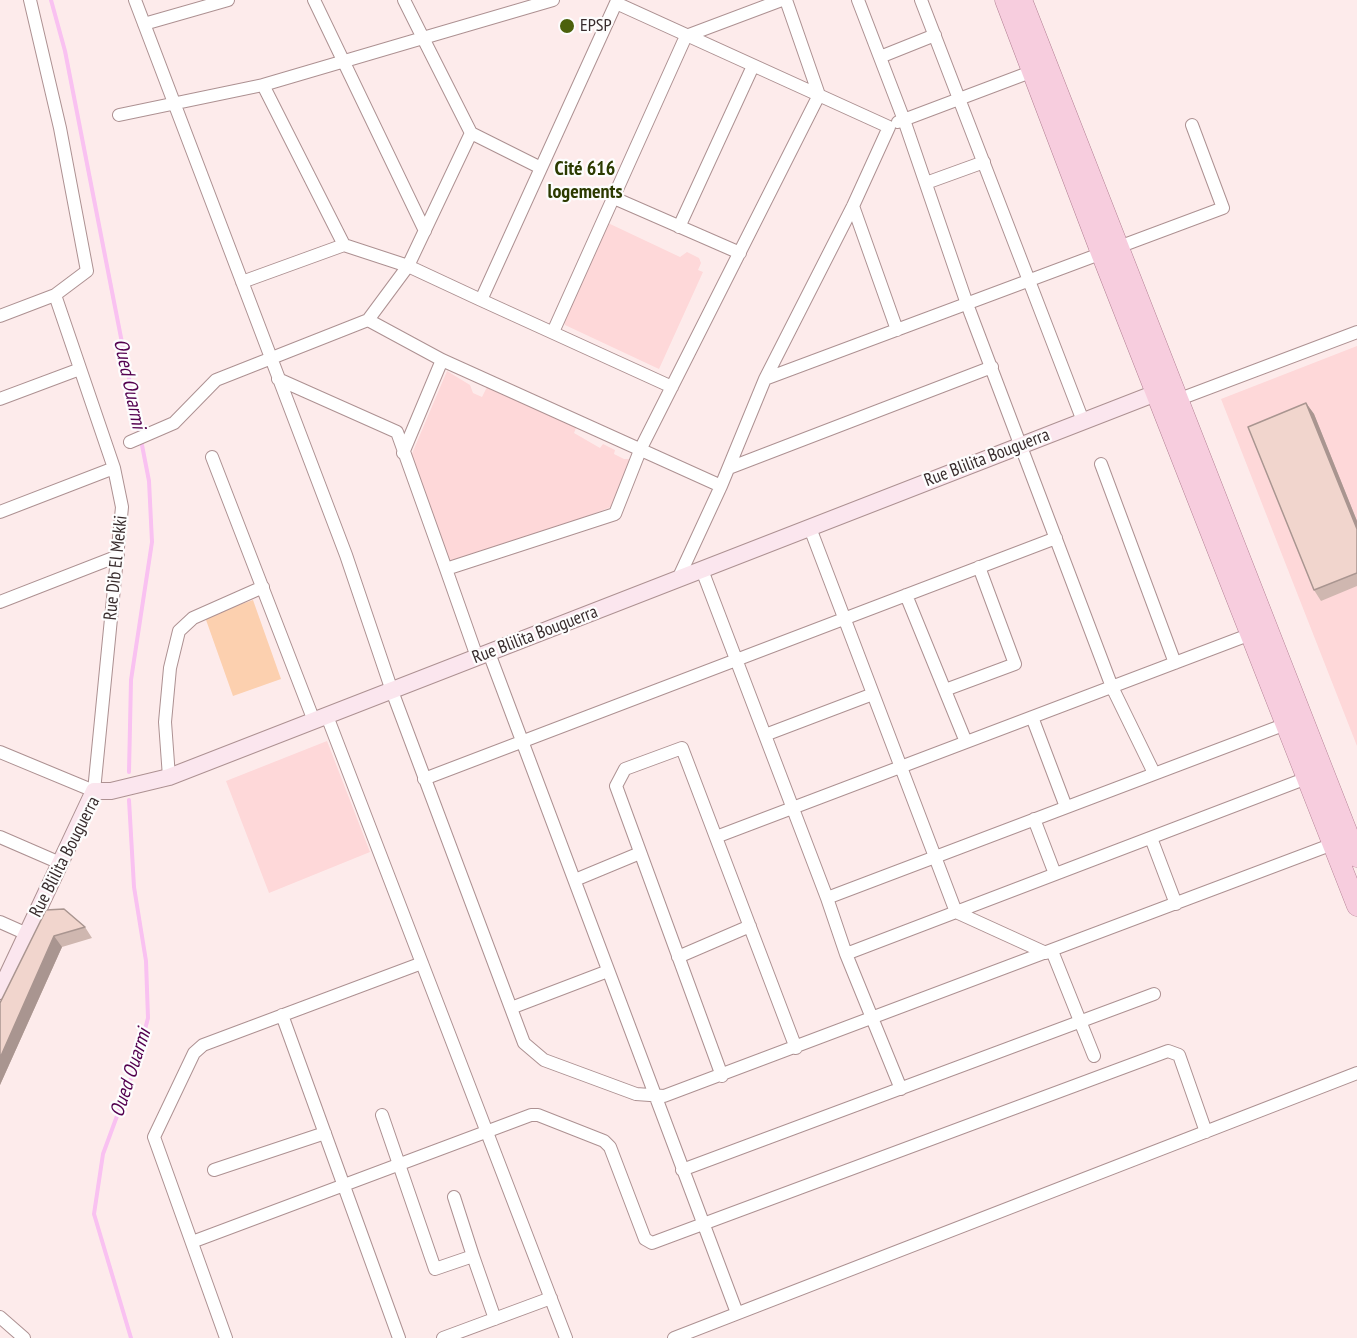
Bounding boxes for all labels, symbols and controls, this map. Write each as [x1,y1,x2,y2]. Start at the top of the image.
place label: EPSP [580,15,612,37]
marker: EPSP [558,17,576,35]
district label: Cité 616 logements [548,157,622,204]
water label: Oued Ouarmi [108,337,150,431]
street label: Rue Blilita Bouguerra [921,424,1053,492]
street label: Rue Dib El Mekki [100,515,132,621]
street label: Rue Blilita Bouguerra [469,601,601,669]
street label: Rue Blilita Bouguerra [25,793,105,921]
water label: Oued Ouarmi [105,1026,157,1120]

